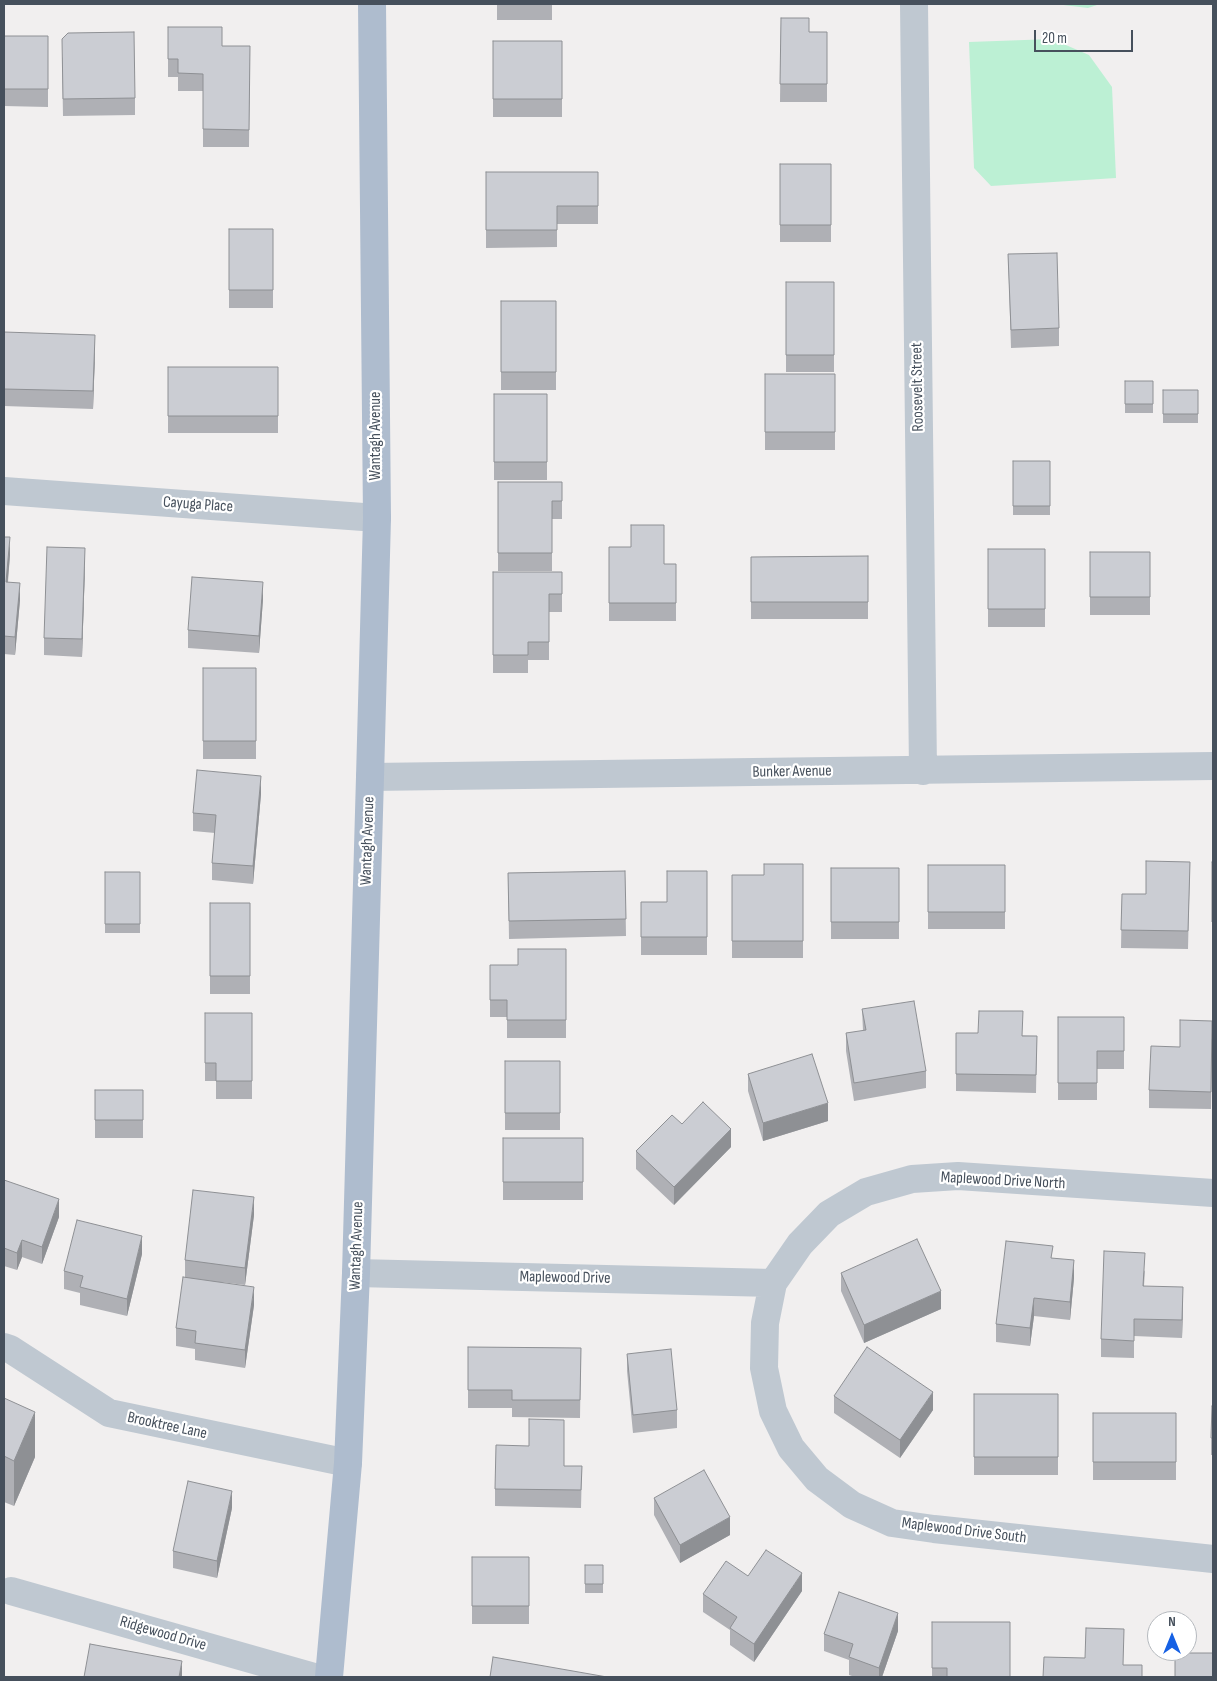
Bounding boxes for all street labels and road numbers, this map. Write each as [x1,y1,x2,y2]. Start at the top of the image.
street label: Roosevelt Street [908,342,928,432]
street label: Wantagh Avenue [366,392,386,480]
street label: Cayuga Place [162,493,234,517]
street label: Bunker Avenue [752,762,832,782]
street label: Wantagh Avenue [357,796,379,886]
street label: Maplewood Drive North [940,1168,1066,1194]
street label: Wantagh Avenue [346,1201,368,1291]
street label: Maplewood Drive [519,1268,611,1288]
street label: Brooktree Lane [125,1408,209,1444]
street label: Maplewood Drive South [901,1514,1027,1548]
street label: Ridgewood Drive [118,1612,208,1656]

